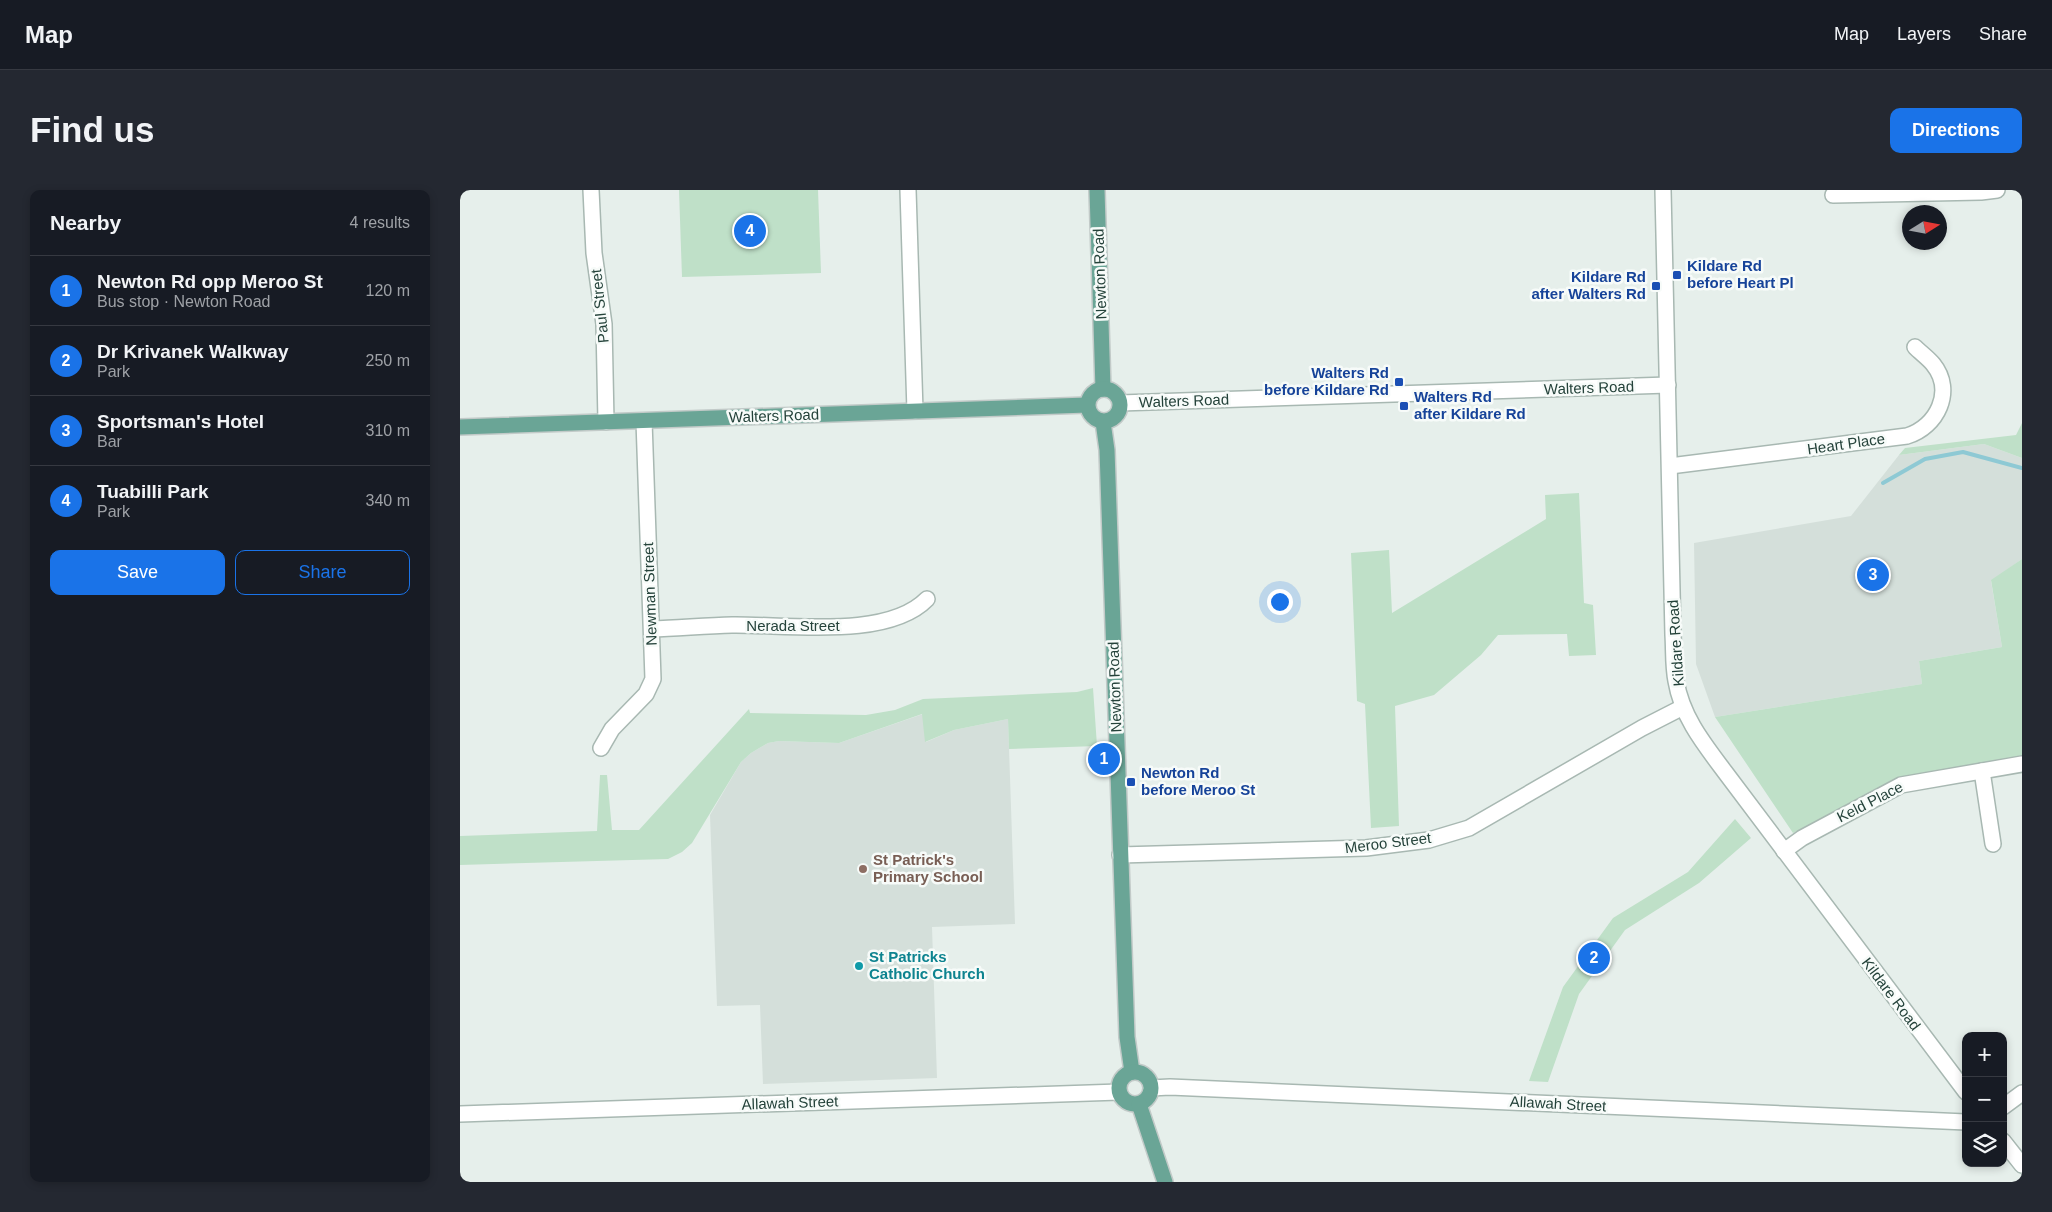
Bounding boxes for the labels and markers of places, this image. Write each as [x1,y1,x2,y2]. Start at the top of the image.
pin: 4 [734,212,766,250]
place label: Kildare Rd before Heart Pl [1687,257,1794,291]
place label: Kildare Rd after Walters Rd [1532,268,1646,302]
marker: Kildare Rd before Heart Pl [1671,269,1683,281]
marker: Kildare Rd after Walters Rd [1650,280,1662,292]
place label: Walters Rd before Kildare Rd [1264,364,1389,398]
marker: Walters Rd before Kildare Rd [1393,376,1405,388]
place label: Walters Rd after Kildare Rd [1414,388,1526,422]
marker: Walters Rd after Kildare Rd [1398,400,1410,412]
pin: 3 [1857,556,1889,594]
pin: 1 [1088,740,1120,778]
place label: Newton Rd before Meroo St [1141,764,1255,798]
marker: Newton Rd before Meroo St [1125,776,1137,788]
place label: St Patrick's Primary School [873,851,983,885]
marker: St Patrick's Primary School [857,863,869,875]
pin: 2 [1578,939,1610,977]
place label: St Patricks Catholic Church [869,948,985,982]
marker: St Patricks Catholic Church [853,960,865,972]

